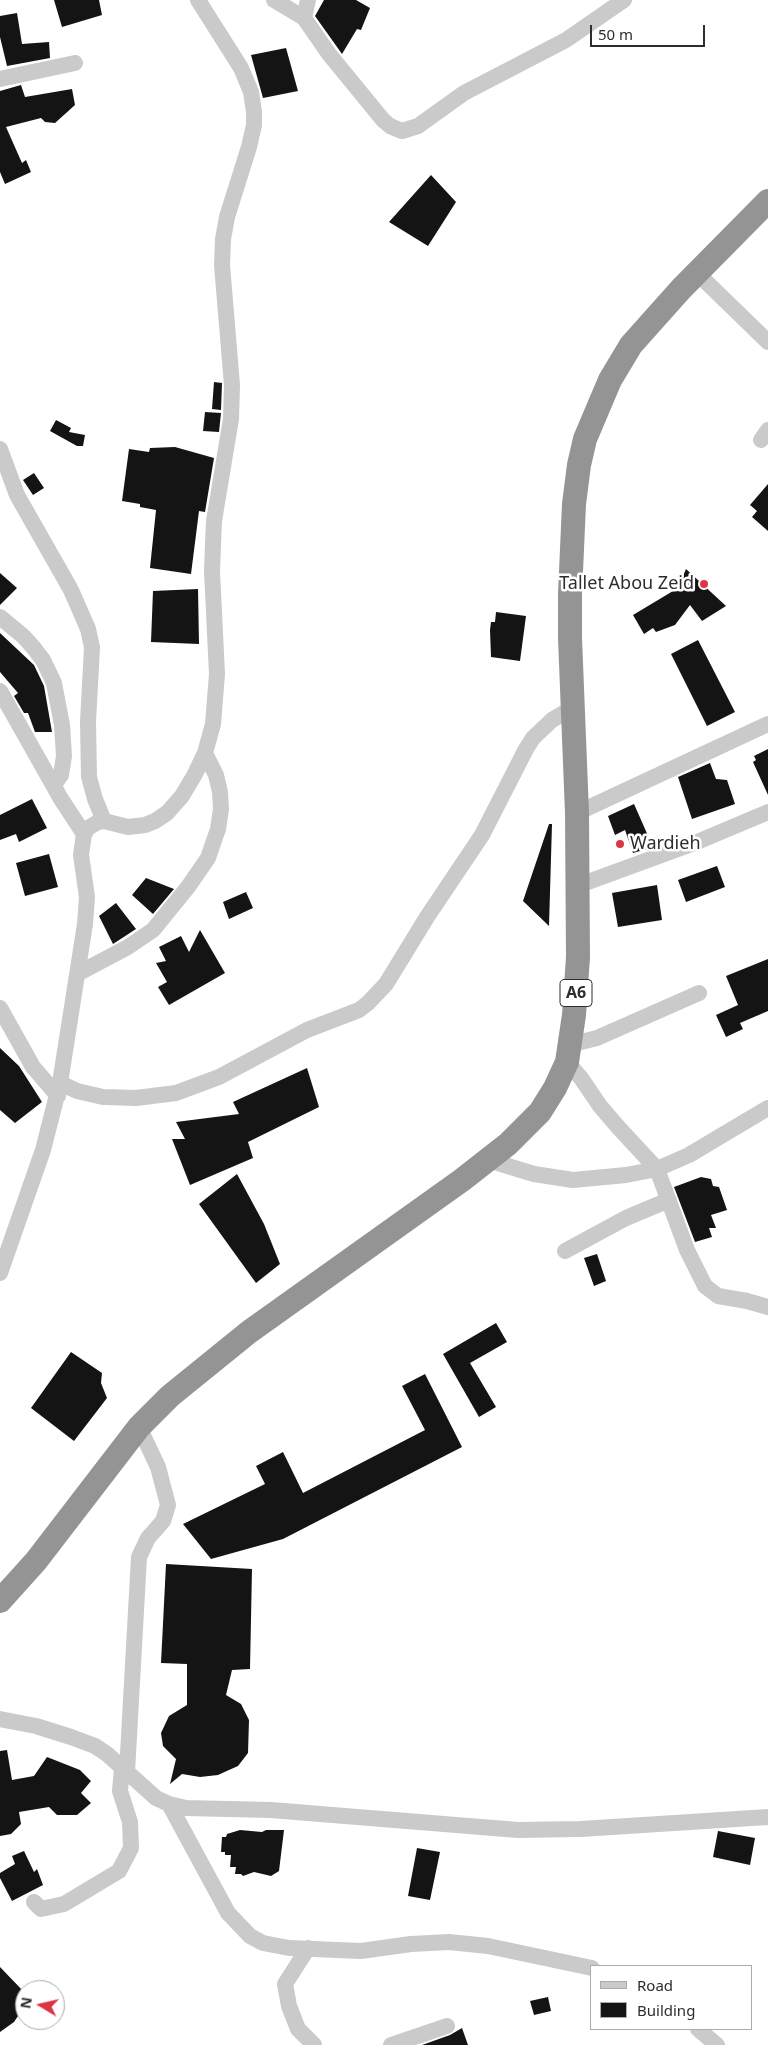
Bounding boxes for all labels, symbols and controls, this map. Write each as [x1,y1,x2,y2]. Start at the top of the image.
scale bar [593,15,708,47]
text: 50 m [598,24,633,44]
place label: Tallet Abou Zeid [559,573,694,595]
marker: Tallet Abou Zeid [698,578,710,590]
place label: Wardieh [630,833,701,855]
marker: Wardieh [614,838,626,850]
road number: A6 [560,980,592,1006]
legend [590,1965,753,2030]
text: Road [637,1975,673,1995]
north arrow [15,1980,65,2030]
text: N [15,1996,36,2010]
text: Building [637,2000,695,2020]

